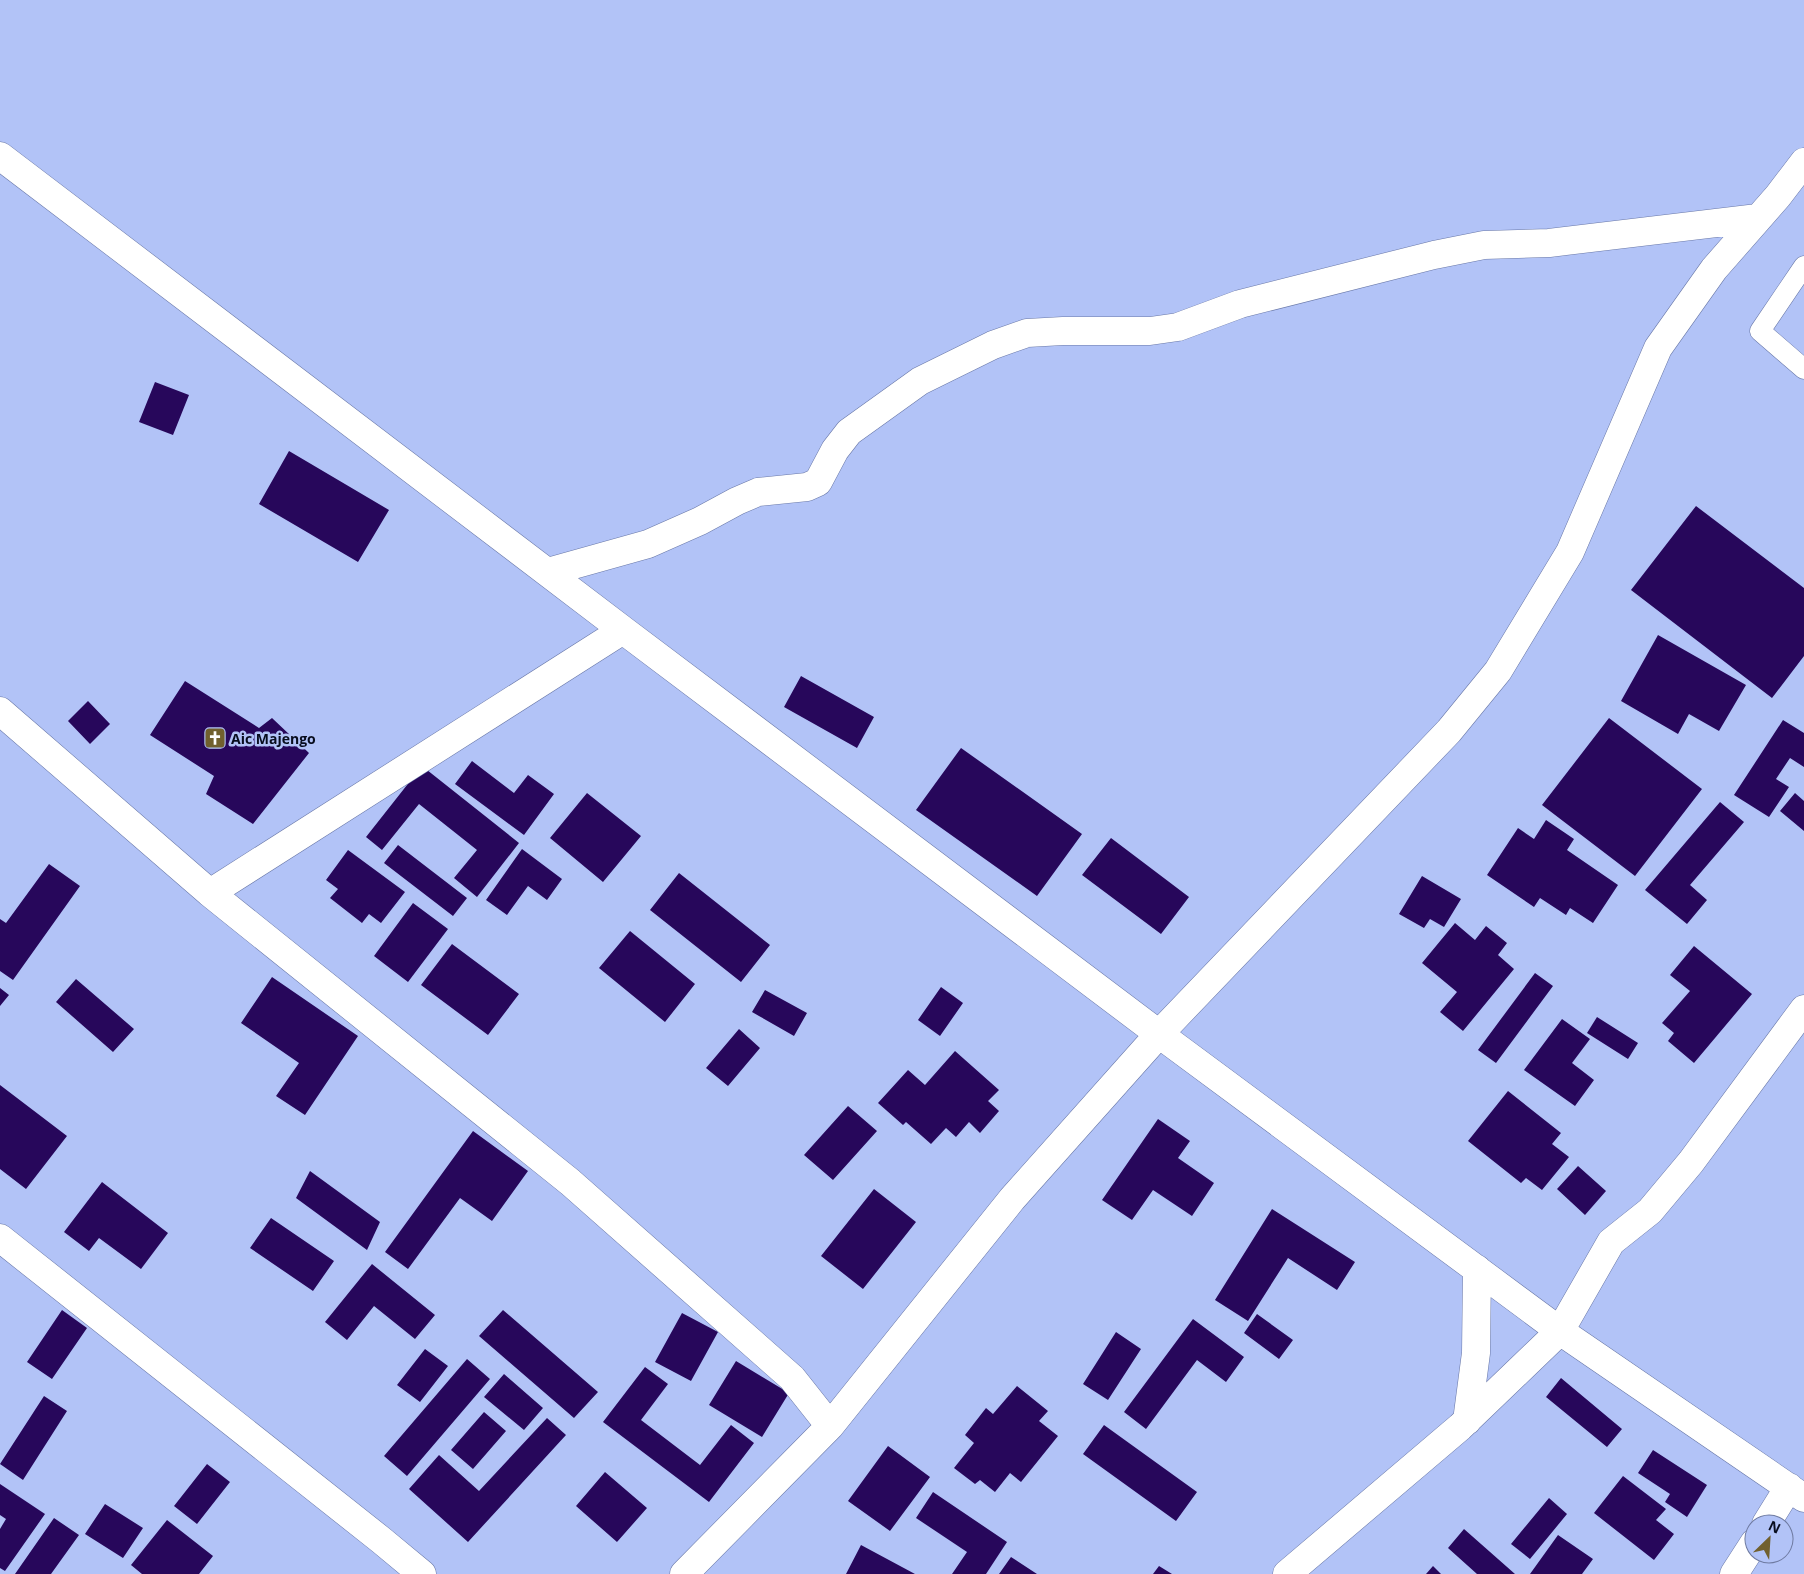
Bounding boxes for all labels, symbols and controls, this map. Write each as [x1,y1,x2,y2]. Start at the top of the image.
church icon: Aic Majengo [203,726,227,750]
place label: Aic Majengo [231,729,316,748]
north arrow [1744,1514,1794,1564]
text: N [1766,1516,1784,1538]

